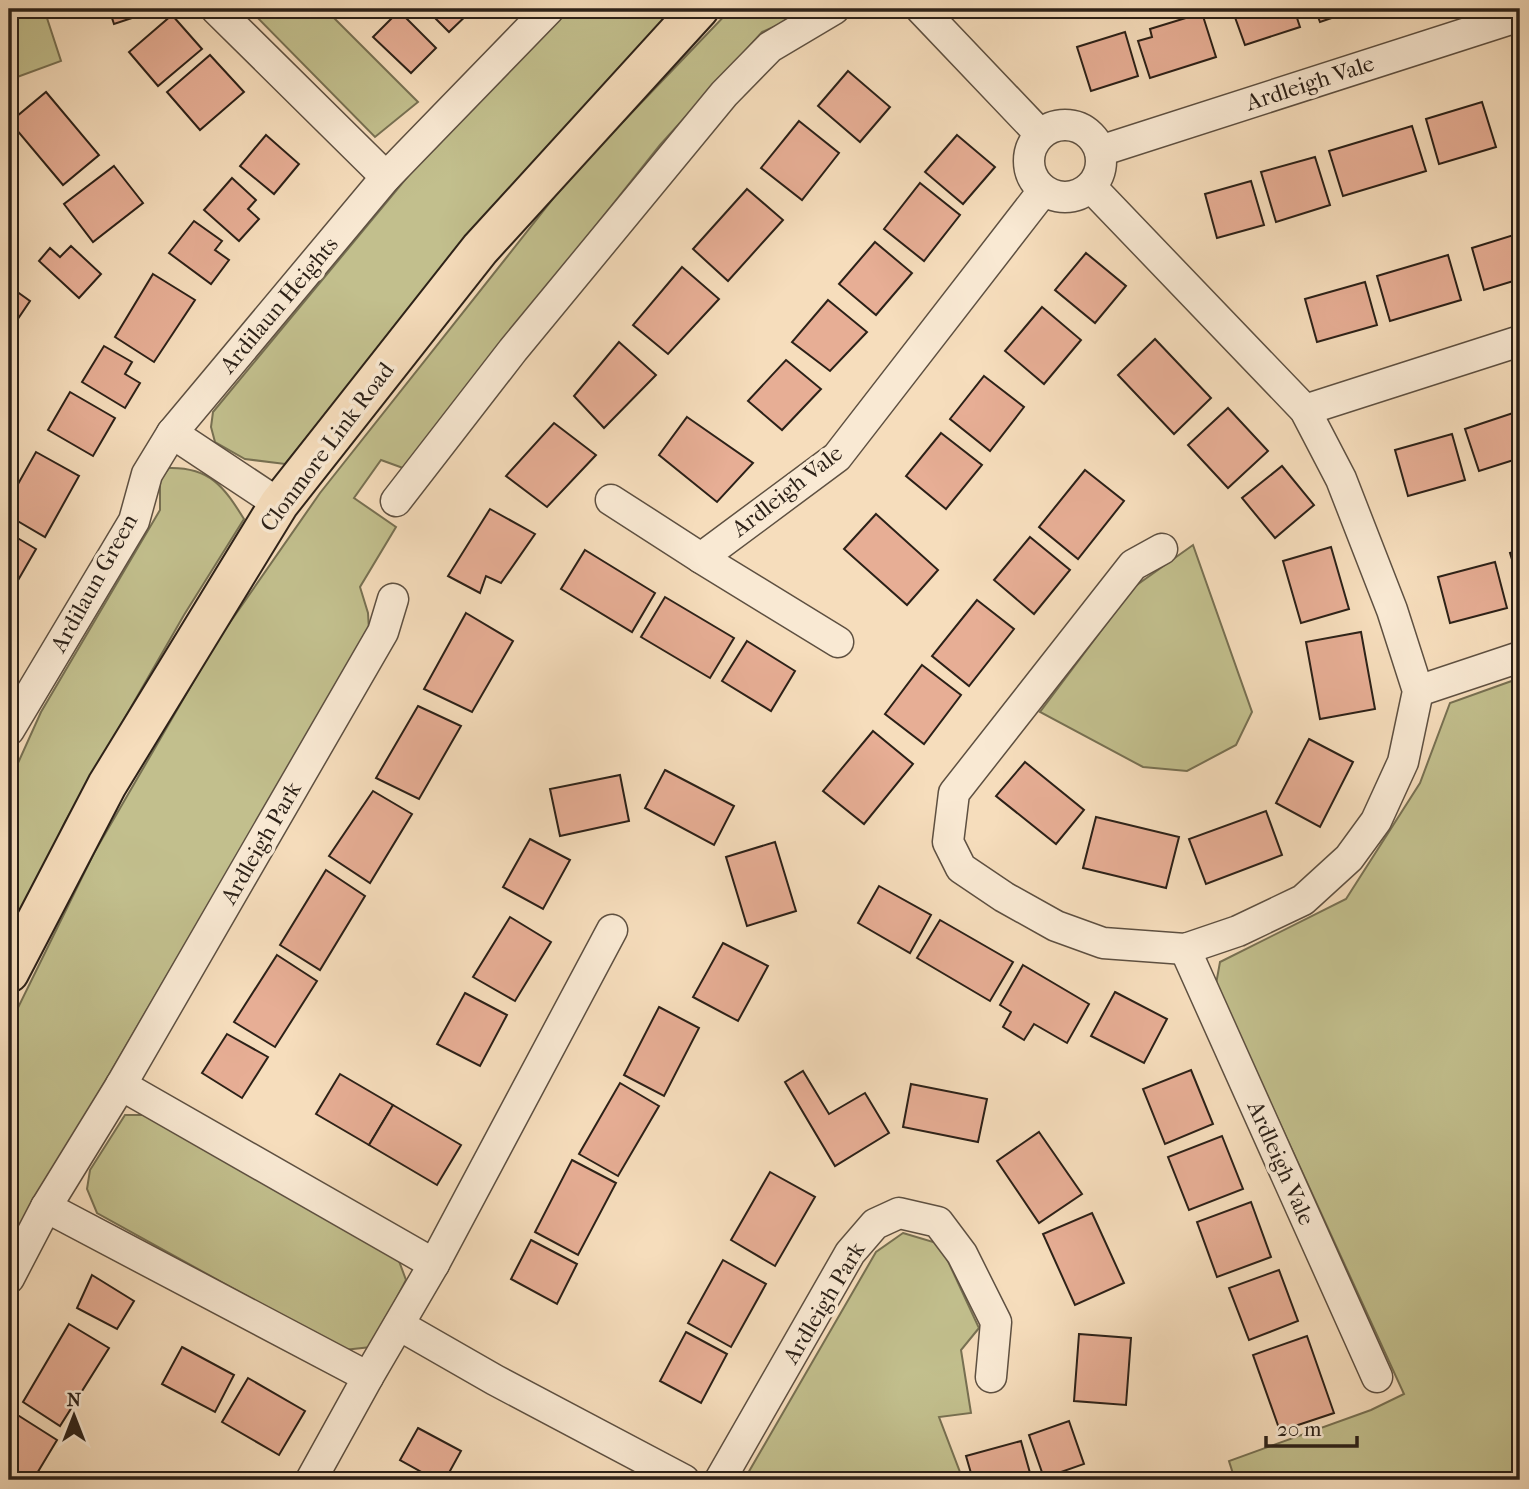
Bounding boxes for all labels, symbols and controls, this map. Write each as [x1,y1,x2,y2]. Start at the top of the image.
street label: Ardleigh Vale [1242,50,1377,117]
street label: Ardilaun Heights [213,231,344,379]
street label: Clonmore Link Road [255,357,400,537]
street label: Ardleigh Vale [725,439,848,543]
street label: Ardilaun Green [44,509,143,658]
street label: Ardleigh Park [215,776,308,910]
street label: Ardleigh Vale [1241,1096,1320,1229]
street label: Ardleigh Park [777,1236,871,1370]
north arrow [38,1380,108,1450]
text: N [67,1389,82,1411]
scale bar [1266,1405,1358,1449]
text: 20 m [1277,1417,1322,1441]

